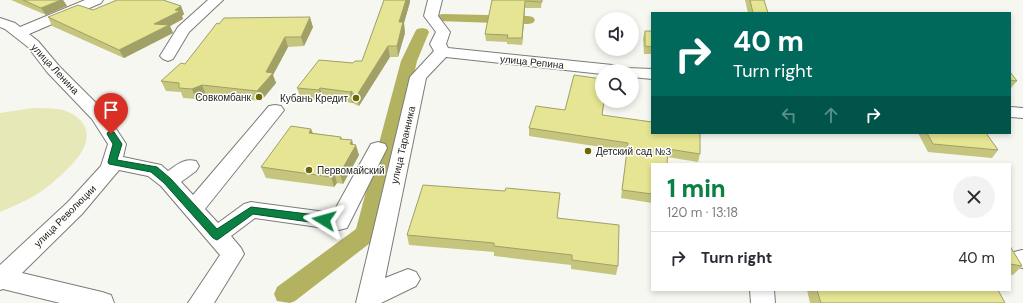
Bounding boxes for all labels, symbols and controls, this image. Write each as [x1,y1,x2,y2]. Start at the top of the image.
map controls [595,12,639,108]
button: sound [595,12,639,56]
text: 40 m [733,23,804,60]
icon: right [667,28,719,80]
street label: улица Ленина [28,41,82,97]
street label: улица Репина [499,52,565,72]
text: Turn right [733,59,813,83]
button: search [595,64,639,108]
place label: Совкомбанк [195,91,252,104]
marker: Совкомбанк [254,92,264,102]
place label: Кубань Кредит [280,92,348,105]
pin [94,93,128,134]
marker: Кубань Кредит [351,93,361,103]
icon: arrive [100,99,122,121]
street label: улица Таранника [388,104,418,185]
icon: left [778,104,800,126]
icon: ahead [820,104,842,126]
icon: right [862,104,884,126]
place label: Детский сад №3 [596,145,671,158]
marker: Детский сад №3 [583,146,593,156]
place label: Первомайский [317,164,385,177]
marker: Первомайский [304,165,314,175]
text: 1 min [667,173,726,204]
button: close [953,176,995,218]
street label: улица Революции [31,182,99,250]
position arrow [303,199,345,241]
text: 120 m · 13:18 [667,204,738,221]
icon: right [667,247,689,269]
text: Turn right [701,248,772,268]
text: 40 m [958,248,995,268]

